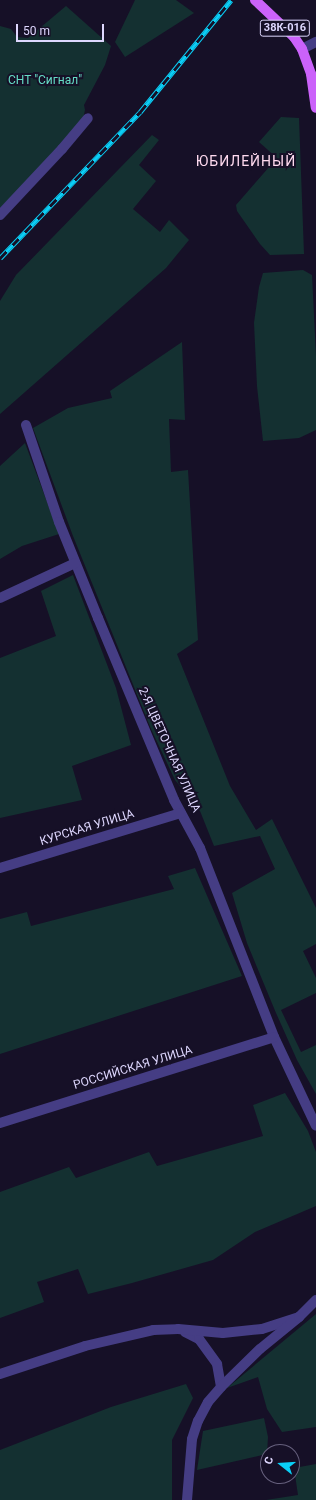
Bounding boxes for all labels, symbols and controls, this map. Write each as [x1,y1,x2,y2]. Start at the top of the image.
scale bar [18,16,106,42]
road number: 38К-016 [259,19,311,37]
text: 50 m [23,24,50,38]
park label: СНТ "Сигнал" [8,74,82,88]
district label: ЮБИЛЕЙНЫЙ [196,153,296,169]
street label: 2-Я ЦВЕТОЧНАЯ УЛИЦА [135,685,203,815]
street label: КУРСКАЯ УЛИЦА [38,807,136,849]
street label: РОССИЙСКАЯ УЛИЦА [72,1043,194,1093]
north arrow [260,1444,300,1484]
text: С [262,1455,276,1466]

